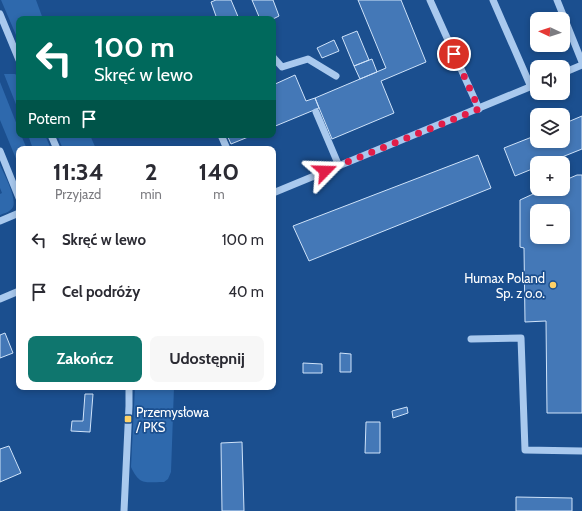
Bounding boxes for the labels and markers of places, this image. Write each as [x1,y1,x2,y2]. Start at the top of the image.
pin [437,37,471,71]
place label: Humax Poland Sp. z o.o. [464,270,545,301]
marker: Humax Poland Sp. z o.o. [548,280,558,290]
place label: Przemysłowa / PKS [135,404,210,435]
marker: Przemysłowa / PKS [123,414,133,424]

